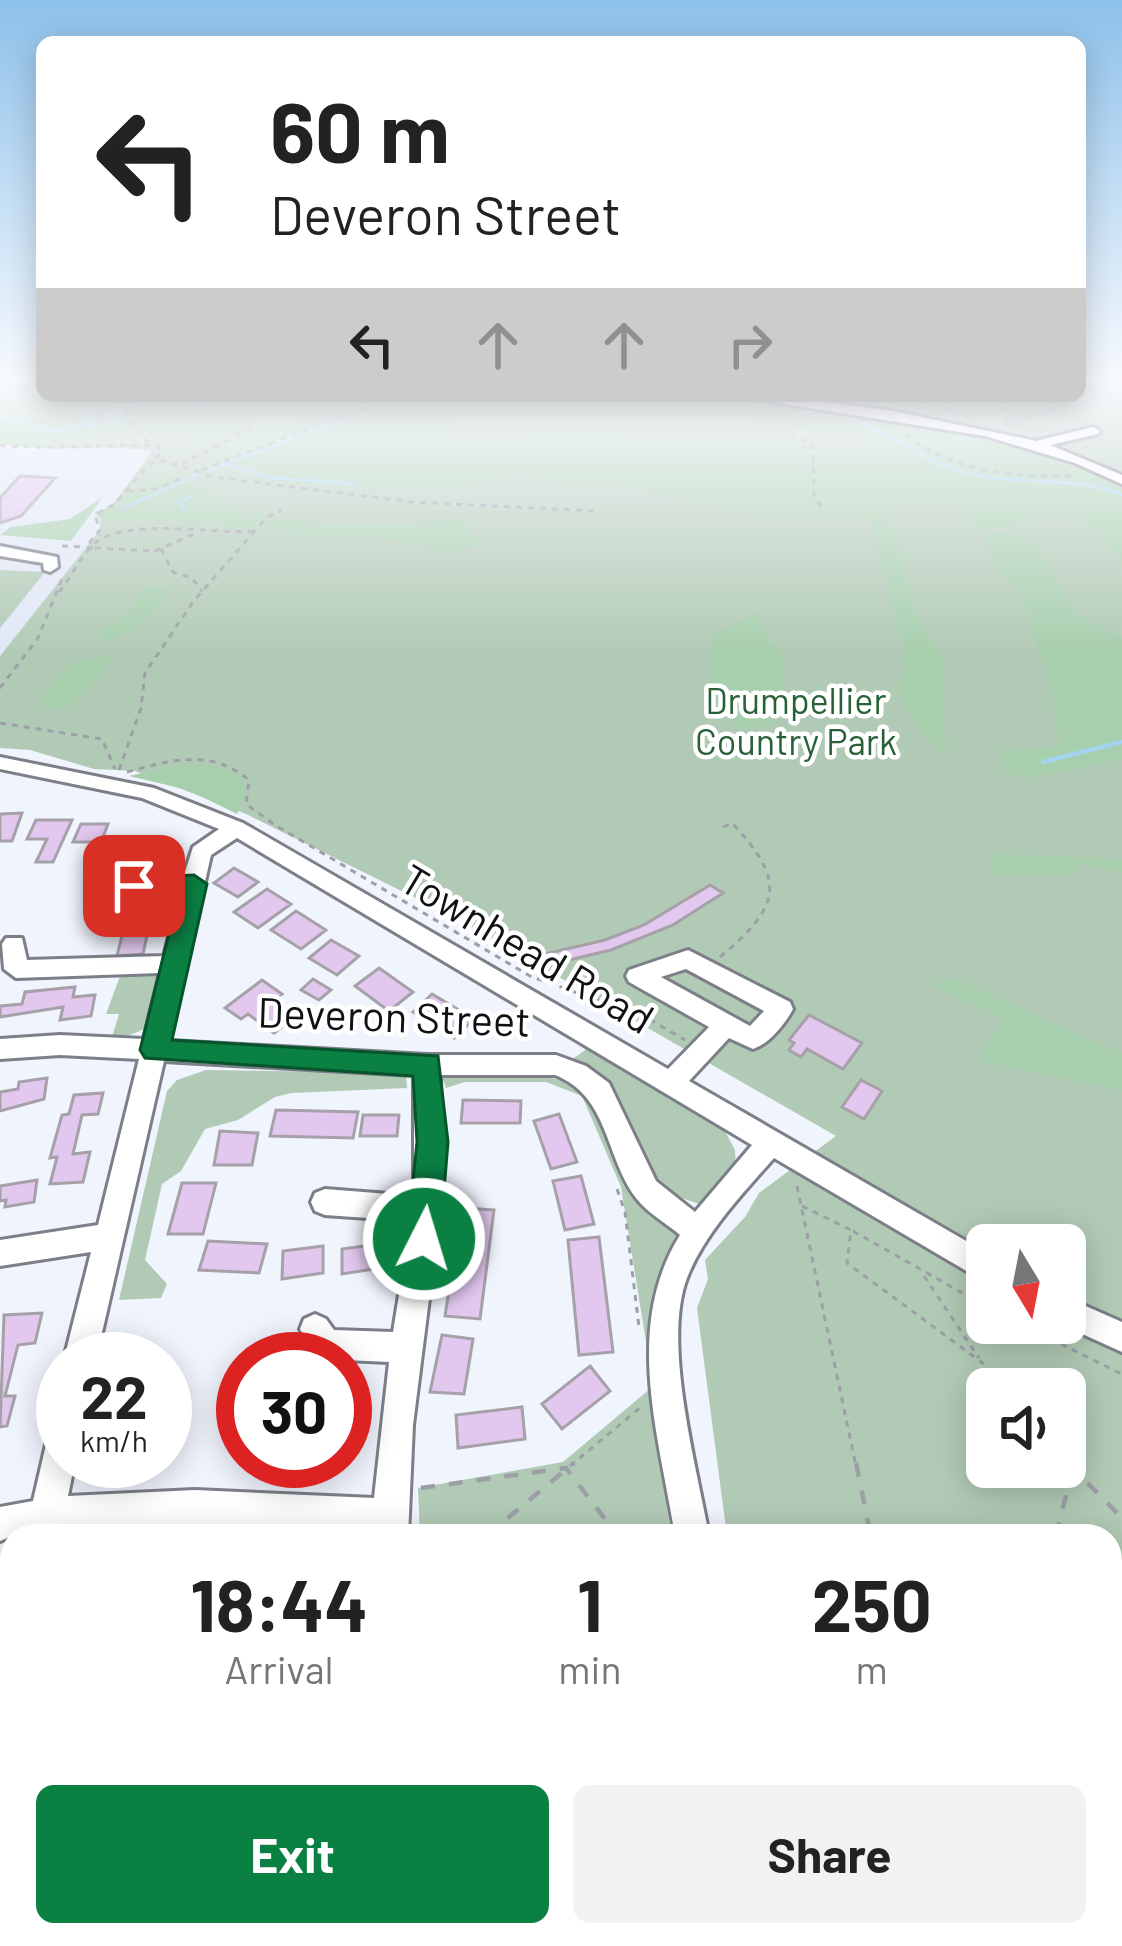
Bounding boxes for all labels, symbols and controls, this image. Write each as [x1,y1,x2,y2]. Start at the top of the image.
text: 60 m [270,79,450,180]
icon: left [72,84,228,240]
text: Deveron Street [270,181,621,246]
icon: left [339,312,405,378]
icon: ahead [465,312,531,378]
icon: ahead [591,312,657,378]
icon: right [717,312,783,378]
park label: Drumpellier Country Park [695,678,897,762]
pin [83,835,185,937]
street label: Townhead Road [393,852,664,1042]
icon: arrive [101,853,167,919]
street label: Deveron Street [257,985,531,1045]
position arrow [361,1176,487,1302]
north arrow [966,1224,1086,1344]
map controls [966,1224,1086,1488]
speed limit sign: 30 [216,1332,372,1488]
text: 22 [80,1359,148,1431]
button: sound [966,1368,1086,1488]
text: km/h [80,1422,148,1458]
text: 18:44 [190,1560,368,1646]
text: 1 [577,1560,603,1646]
text: 250 [812,1560,932,1646]
text: Arrival [225,1645,334,1692]
text: min [558,1645,621,1692]
text: m [856,1645,888,1692]
button: Exit [36,1785,549,1923]
button: Share [573,1785,1086,1923]

